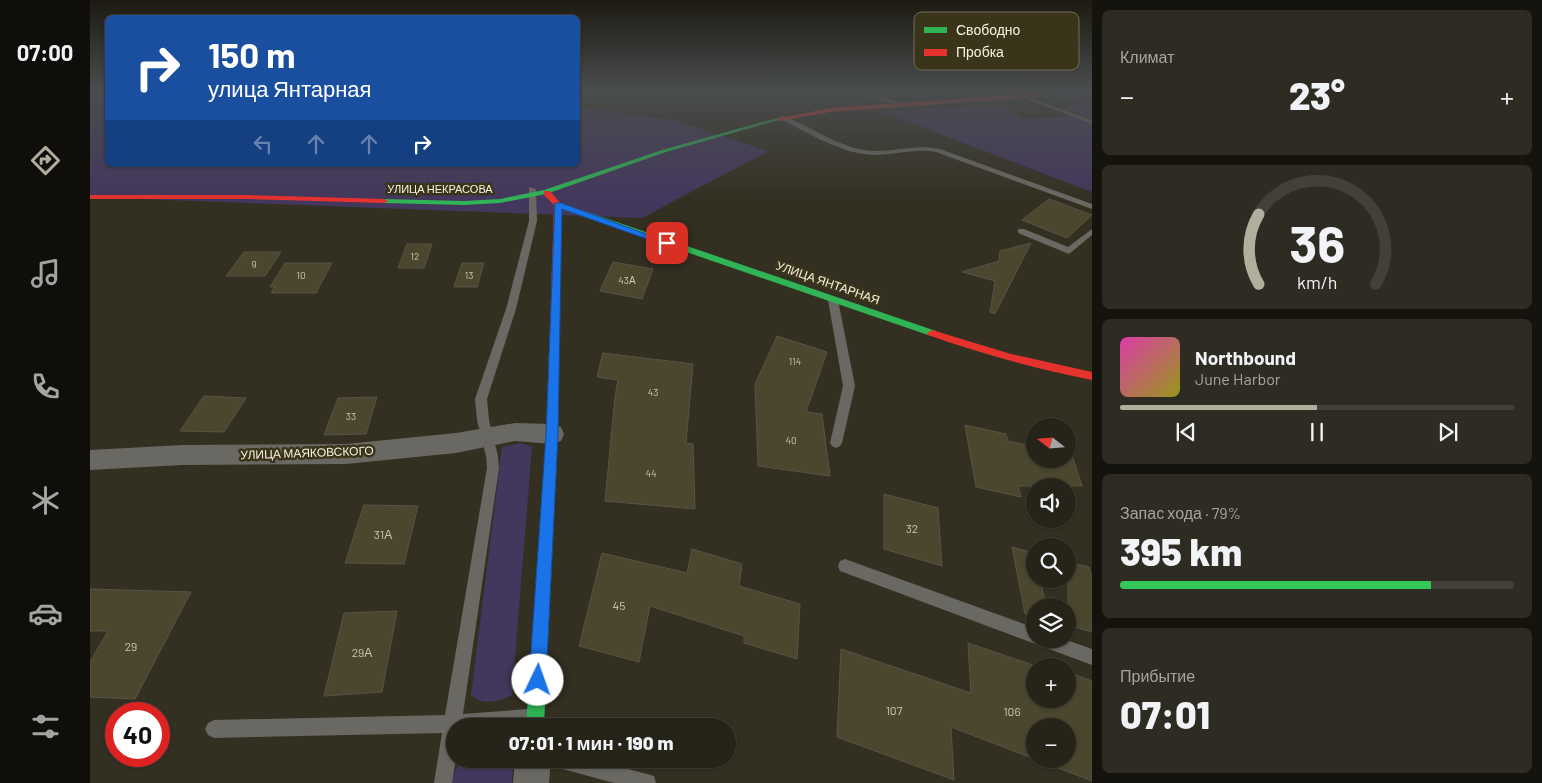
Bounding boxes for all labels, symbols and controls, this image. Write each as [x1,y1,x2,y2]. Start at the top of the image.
legend [914,12,1079,70]
text: Свободно [956,21,1021,38]
text: 150 m [208,33,295,75]
icon: right [125,35,190,100]
text: 07:00 [17,39,73,65]
text: Пробка [956,43,1004,60]
text: Климат [1120,47,1174,66]
text: 23° [1289,72,1345,118]
text: улица Янтарная [208,75,372,101]
text: − [1120,79,1134,113]
text: + [1500,79,1514,113]
icon: left [249,130,277,158]
icon: ahead [302,130,330,158]
icon: ahead [355,130,383,158]
icon: right [408,130,436,158]
icon: directions [28,143,63,178]
street label: УЛИЦА НЕКРАСОВА [387,182,493,195]
text: 36 [1289,211,1345,273]
pin [646,222,688,264]
icon: arrive [653,229,681,257]
house number: 12 [411,250,419,262]
icon: music [28,256,63,291]
house number: 9 [251,258,257,270]
street label: УЛИЦА ЯНТАРНАЯ [774,258,882,307]
house number: 10 [296,269,306,281]
house number: 13 [465,269,473,281]
text: km/h [1297,271,1337,293]
house number: 43А [618,274,636,286]
text: Northbound [1195,346,1296,369]
house number: 114 [789,355,801,367]
icon: phone [28,369,63,404]
text: June Harbor [1195,369,1281,388]
house number: 43 [648,386,658,398]
house number: 33 [346,410,356,422]
north arrow [1026,418,1076,468]
map controls [1026,418,1076,768]
icon: previous [1172,418,1200,446]
icon: pause [1303,418,1331,446]
icon: next [1434,418,1462,446]
house number: 40 [785,434,797,446]
street label: УЛИЦА МАЯКОВСКОГО [240,443,374,462]
house number: 44 [645,467,657,479]
button: sound [1026,478,1076,528]
icon: climate [28,483,63,518]
text: Запас хода · 79% [1120,503,1241,522]
house number: 32 [906,521,918,535]
house number: 31А [374,527,392,541]
text: 395 km [1120,528,1242,574]
button: search [1026,538,1076,588]
icon: car [28,596,63,631]
house number: 45 [613,598,625,612]
button: layers [1026,598,1076,648]
house number: 29 [125,639,137,653]
house number: 29А [352,645,372,659]
position arrow [511,653,563,705]
button: + [1026,658,1076,708]
text: Прибытие [1120,666,1195,685]
text: 07:01 [1120,691,1210,737]
speed limit sign: 40 [105,702,170,767]
house number: 107 [886,703,903,717]
house number: 106 [1003,704,1021,718]
icon: filters [28,709,63,744]
button: − [1026,718,1076,768]
text: 07:01 · 1 мин · 190 m [509,731,673,754]

